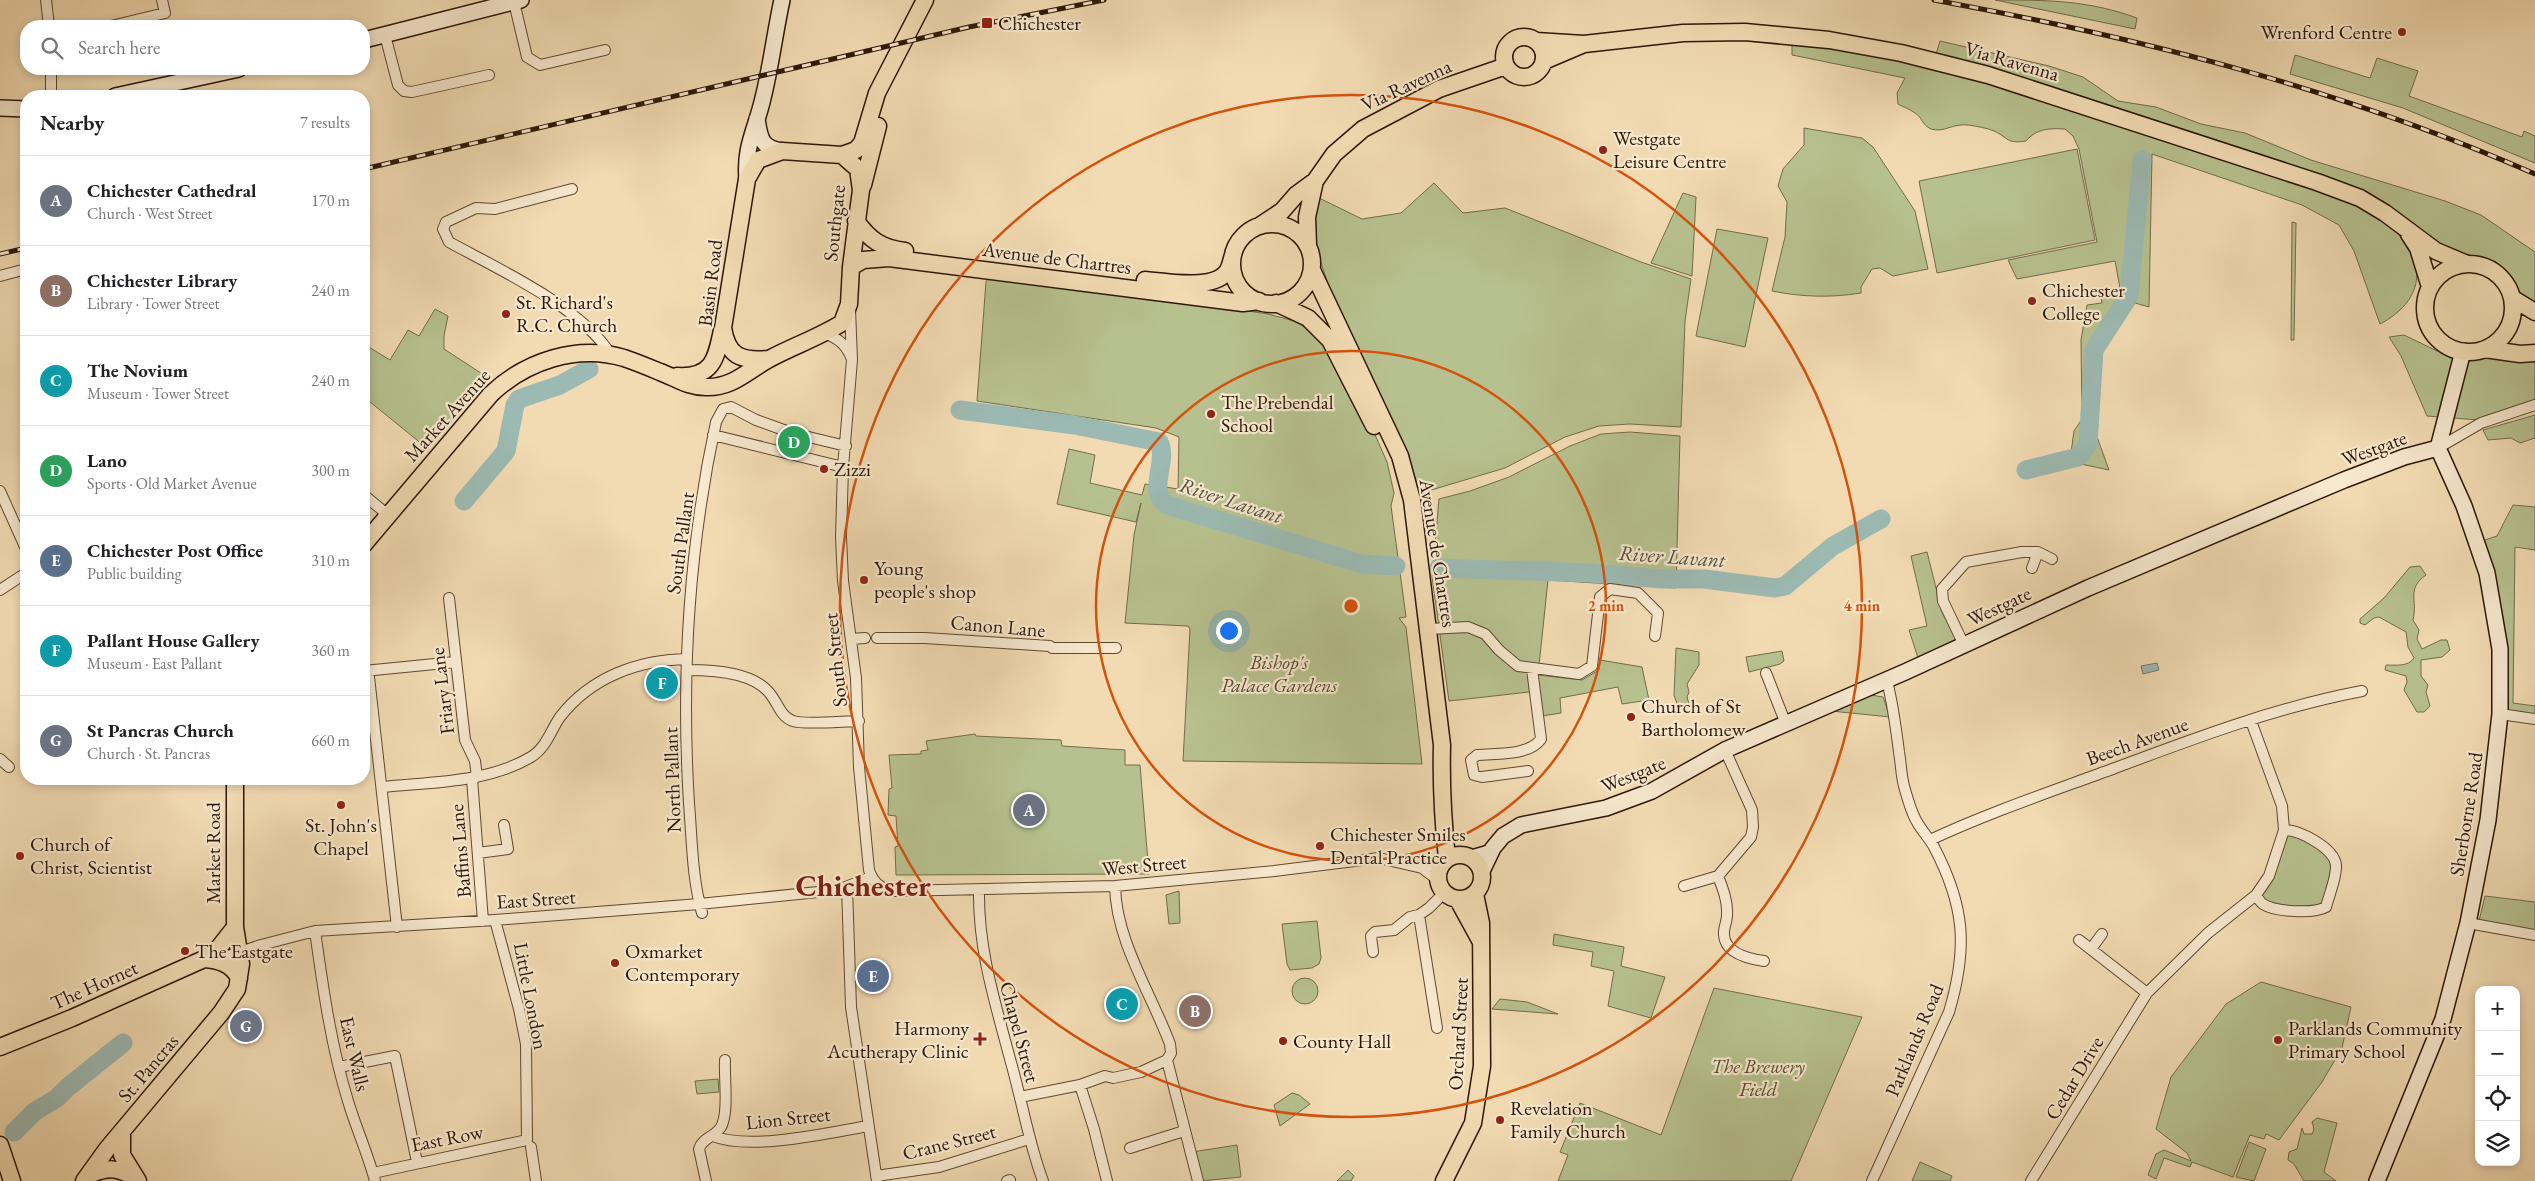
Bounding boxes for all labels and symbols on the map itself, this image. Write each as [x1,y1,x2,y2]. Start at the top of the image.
place label: Chichester [998,10,1081,36]
marker: Chichester [980,16,994,30]
place label: Wrenford Centre [2261,19,2392,45]
marker: Wrenford Centre [2396,26,2408,38]
street label: Via Ravenna [1962,35,2062,87]
street label: Via Ravenna [1357,53,1455,117]
place label: Westgate Leisure Centre [1613,125,1726,174]
marker: Westgate Leisure Centre [1597,144,1609,156]
street label: Southgate [817,183,851,263]
street label: Avenue de Chartres [980,236,1133,280]
street label: Basin Road [692,237,728,328]
place label: Chichester College [2042,277,2125,326]
place label: St. Richard's R.C. Church [516,289,617,338]
marker: Chichester College [2026,295,2038,307]
marker: St. Richard's R.C. Church [500,308,512,320]
street label: Market Avenue [398,363,496,467]
place label: The Prebendal School [1221,389,1334,438]
marker: The Prebendal School [1205,408,1217,420]
pin: D [778,423,810,461]
street label: Westgate [2338,424,2410,472]
place label: Zizzi [834,456,871,482]
marker: Zizzi [818,463,830,475]
water label: River Lavant [1176,471,1287,530]
street label: Avenue de Chartres [1413,476,1463,629]
street label: South Pallant [660,490,700,596]
water label: River Lavant [1618,539,1727,573]
place label: Young people's shop [874,555,976,604]
marker: Young people's shop [858,574,870,586]
street label: Westgate [1963,580,2035,632]
text: 2 min [1588,596,1625,615]
text: 4 min [1844,596,1881,615]
centre of rings [1342,597,1360,615]
street label: Canon Lane [949,609,1047,643]
street label: South Street [817,611,853,708]
your location [1216,618,1242,644]
street label: Friary Lane [424,646,460,736]
park label: Bishop's Palace Gardens [1221,649,1338,698]
pin: F [646,664,678,702]
place label: Church of St Bartholomew [1641,693,1746,742]
street label: Beech Avenue [2082,710,2192,771]
marker: Church of St Bartholomew [1625,711,1637,723]
street label: North Pallant [657,726,687,833]
street label: Westgate [1597,749,1669,799]
street label: Sherborne Road [2443,749,2489,878]
pin: A [1013,791,1045,829]
marker: St. John's Chapel [335,799,347,811]
street label: Market Road [200,801,226,904]
street label: Baffins Lane [443,803,477,899]
place label: St. John's Chapel [305,812,377,861]
place label: Chichester Smiles Dental Practice [1330,821,1466,870]
place label: Church of Christ, Scientist [30,831,153,880]
marker: Chichester Smiles Dental Practice [1314,840,1326,852]
street label: West Street [1101,848,1188,882]
marker: Church of Christ, Scientist [14,850,26,862]
district label: Chichester [795,866,931,905]
street label: East Street [495,883,577,915]
place label: The Eastgate [195,938,293,964]
place label: Oxmarket Contemporary [625,938,740,987]
street label: Little London [508,940,554,1052]
marker: The Eastgate [179,945,191,957]
street label: The Hornet [46,954,142,1016]
marker: Oxmarket Contemporary [609,957,621,969]
pin: E [857,957,889,995]
street label: Orchard Street [1442,976,1474,1091]
street label: Chapel Street [994,979,1046,1086]
street label: Parklands Road [1879,979,1950,1100]
pin: C [1106,985,1138,1023]
pin: B [1179,992,1211,1030]
pin: G [230,1007,262,1045]
street label: East Walls [334,1014,376,1094]
place label: Harmony Acutherapy Clinic [826,1015,969,1064]
place label: Parklands Community Primary School [2288,1015,2463,1064]
street label: St. Pancras [112,1028,184,1108]
place label: County Hall [1293,1028,1391,1054]
street label: Cedar Drive [2039,1031,2109,1125]
marker: Harmony Acutherapy Clinic [973,1032,987,1046]
marker: Parklands Community Primary School [2272,1034,2284,1046]
marker: County Hall [1277,1035,1289,1047]
park label: The Brewery Field [1711,1053,1805,1102]
place label: Revelation Family Church [1510,1095,1626,1144]
street label: Lion Street [744,1101,832,1135]
marker: Revelation Family Church [1494,1114,1506,1126]
street label: East Row [409,1118,486,1158]
street label: Crane Street [900,1118,999,1166]

